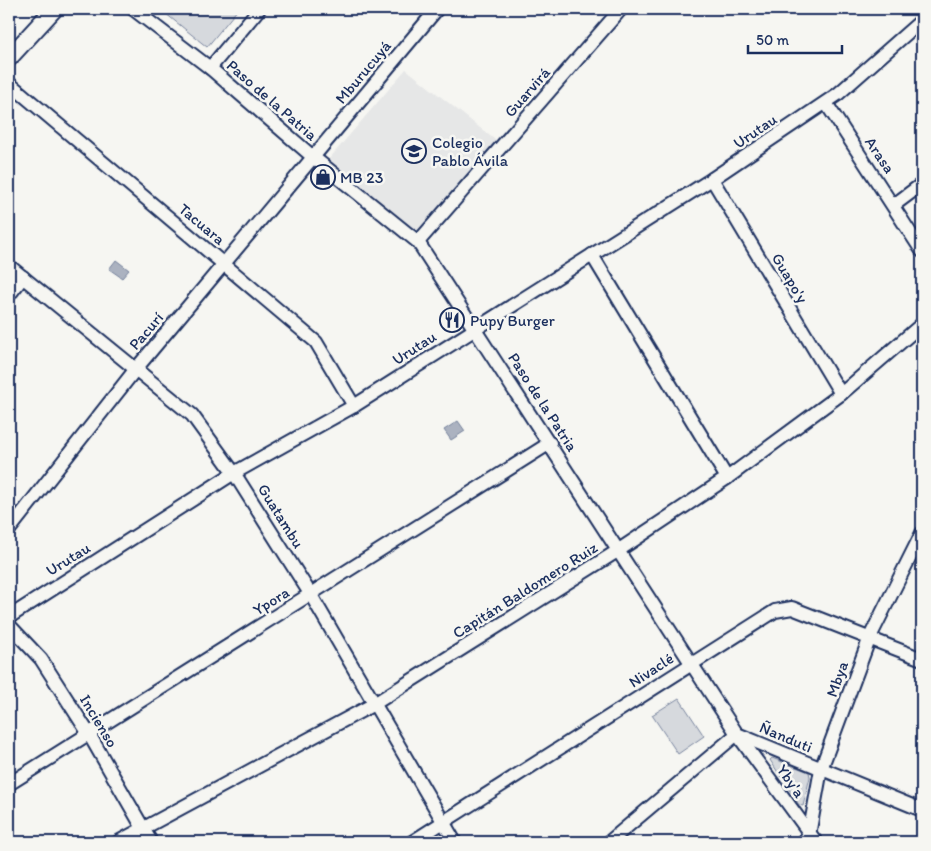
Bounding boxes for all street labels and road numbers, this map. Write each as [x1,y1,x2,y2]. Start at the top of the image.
street label: Mburucuyá [331,36,395,107]
street label: Paso de la Patria [223,56,322,145]
street label: Guarvirá [500,63,554,121]
street label: Urutau [730,109,781,152]
street label: Arasa [861,133,899,177]
street label: Tacuara [175,199,230,249]
street label: Guapo'y [768,250,813,307]
street label: Pacurí [125,308,167,354]
street label: Urutau [388,327,440,369]
street label: Paso de la Patria [504,349,582,455]
street label: Guatambu [254,480,308,552]
street label: Capitán Baldomero Ruiz [449,537,602,642]
street label: Urutau [42,538,94,580]
street label: Ypora [249,583,293,619]
street label: Nivaclé [625,649,677,691]
street label: Mbya [822,658,852,700]
street label: Incienso [76,691,122,751]
street label: Ñanduti [757,717,815,757]
street label: Yby'a [773,761,810,802]

